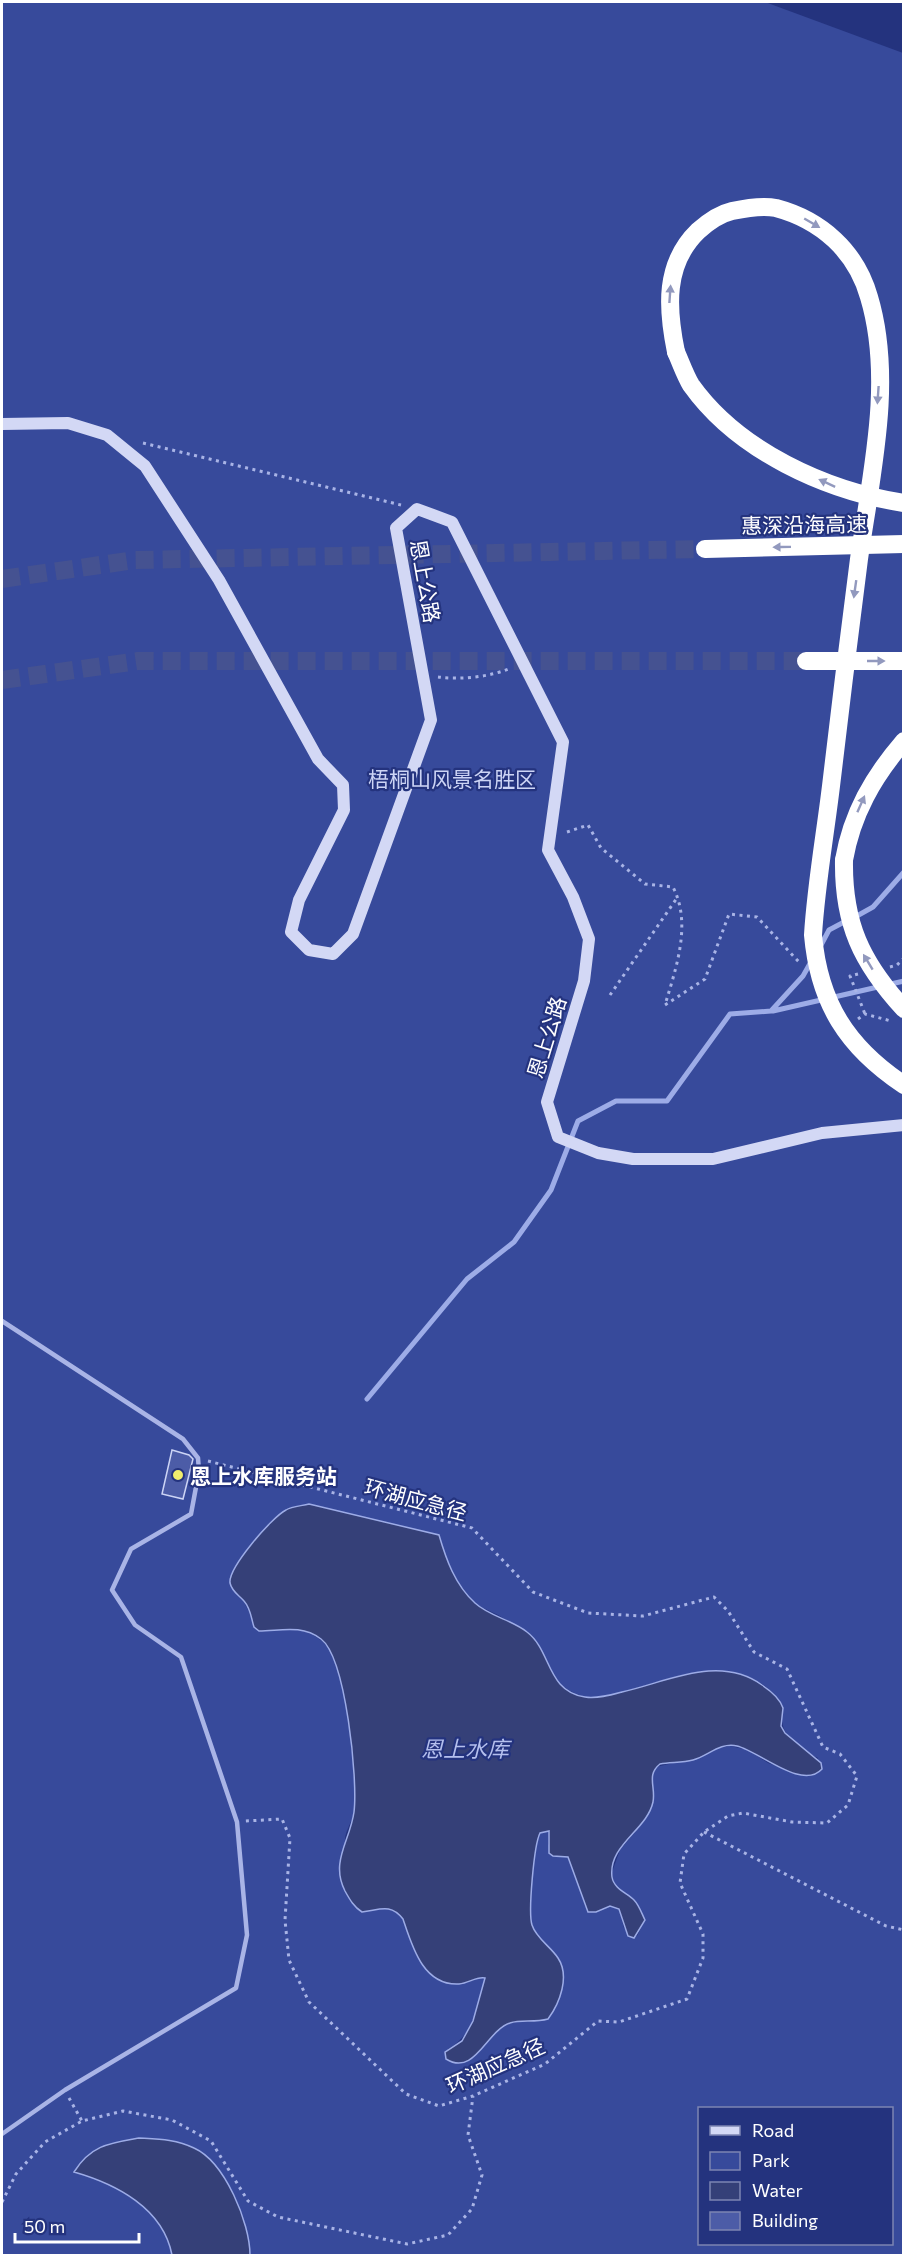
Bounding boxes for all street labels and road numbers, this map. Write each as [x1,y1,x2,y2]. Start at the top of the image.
street label: 惠深沿海高速 [741,510,867,538]
street label: 恩上公路 [406,537,446,625]
street label: 恩上公路 [522,993,570,1081]
street label: 环湖应急径 [362,1473,470,1525]
street label: 环湖应急径 [442,2032,548,2098]

